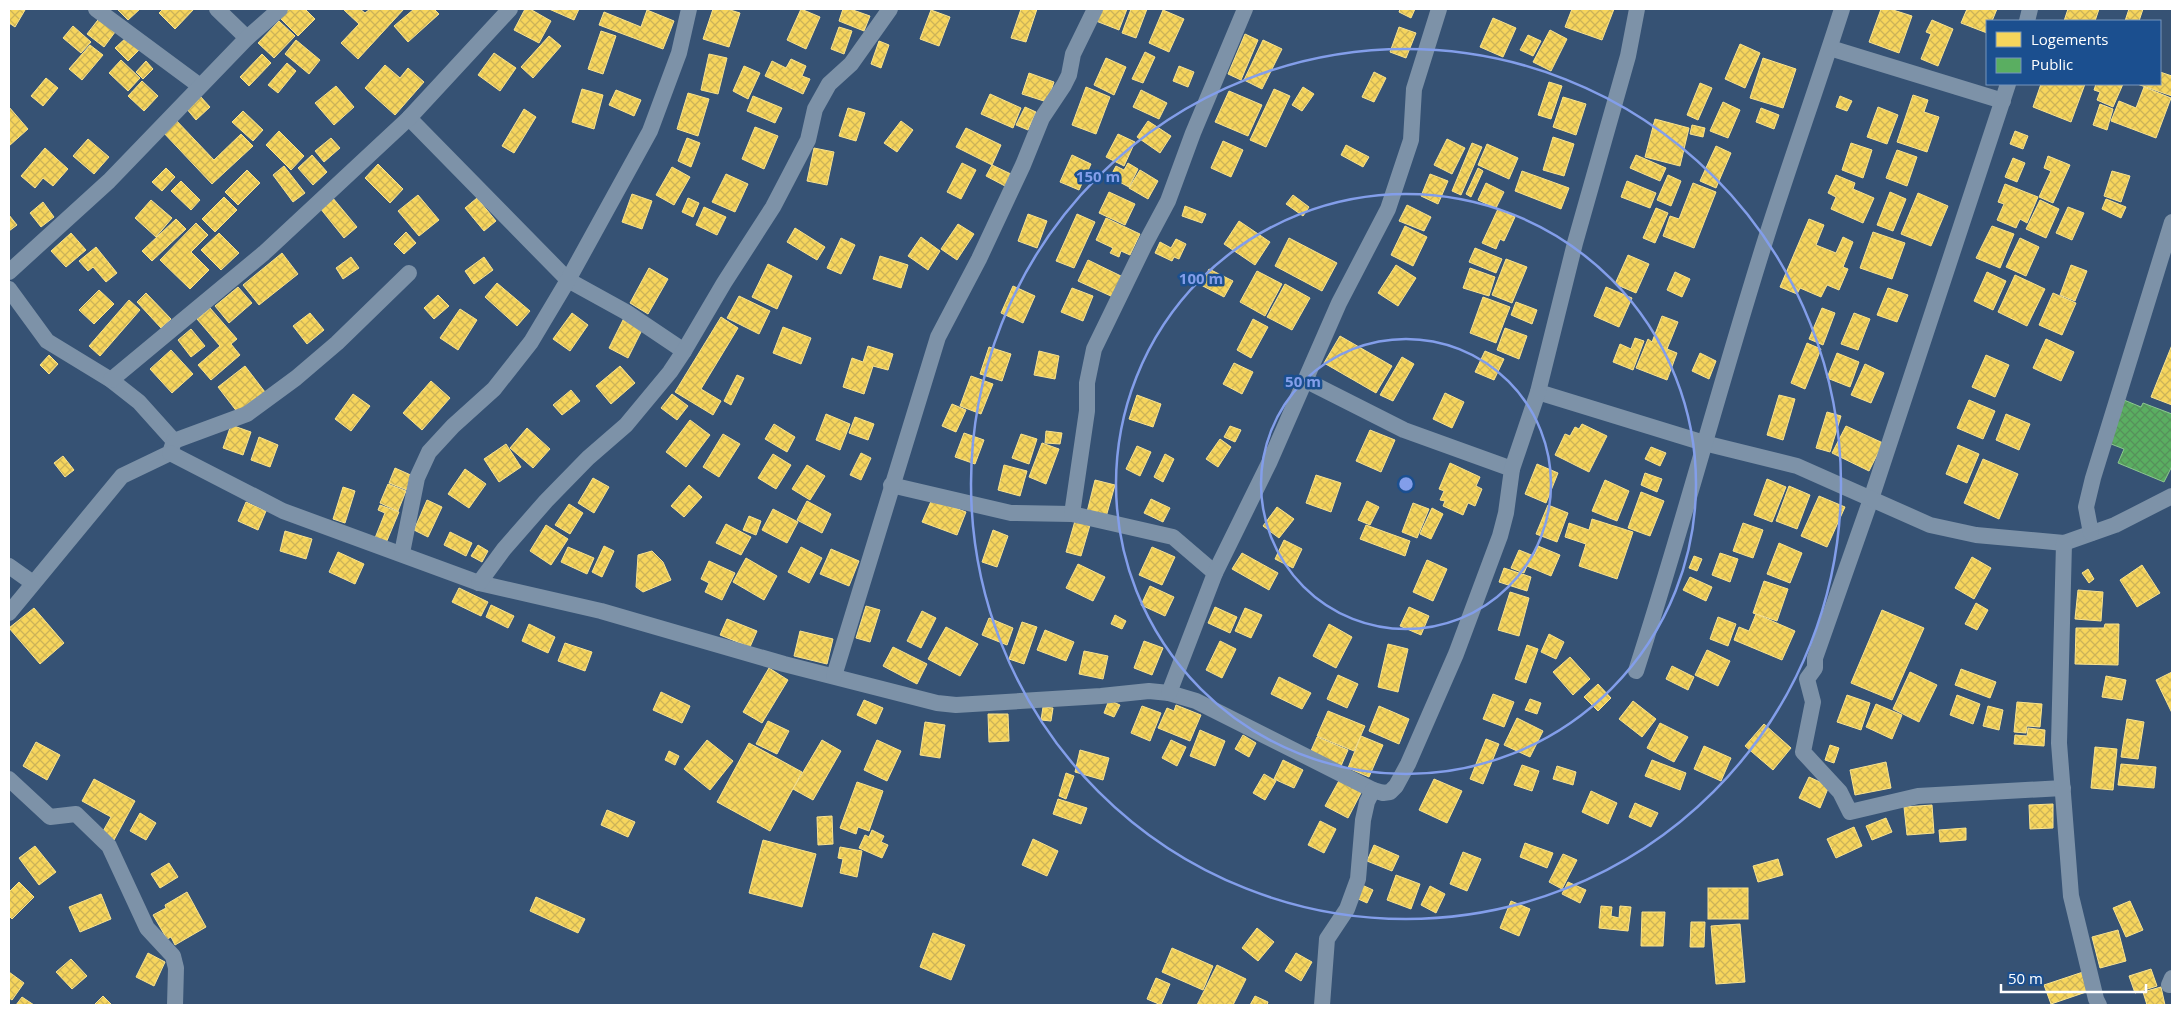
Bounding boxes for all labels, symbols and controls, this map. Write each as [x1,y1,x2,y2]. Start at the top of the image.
legend [1986,20,2161,85]
text: Logements [2031,29,2108,49]
text: Public [2031,54,2073,74]
text: 150 m [1076,166,1120,186]
text: 100 m [1179,268,1223,288]
text: 50 m [1285,371,1321,391]
centre of rings [1397,475,1415,493]
scale bar [2001,962,2146,994]
text: 50 m [2008,968,2043,988]

